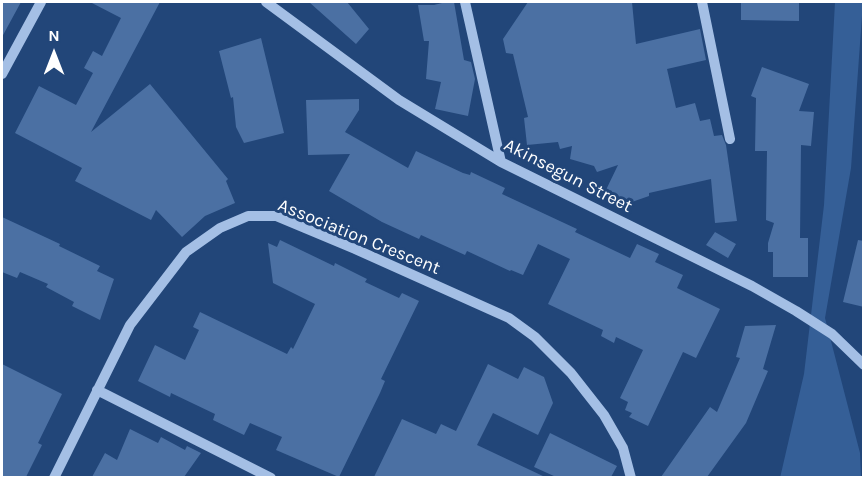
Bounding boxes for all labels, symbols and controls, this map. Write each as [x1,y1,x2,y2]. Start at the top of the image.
north arrow [24,24,84,84]
text: N [48,26,60,45]
street label: Akinsegun Street [500,134,636,218]
street label: Association Crescent [275,195,443,279]

